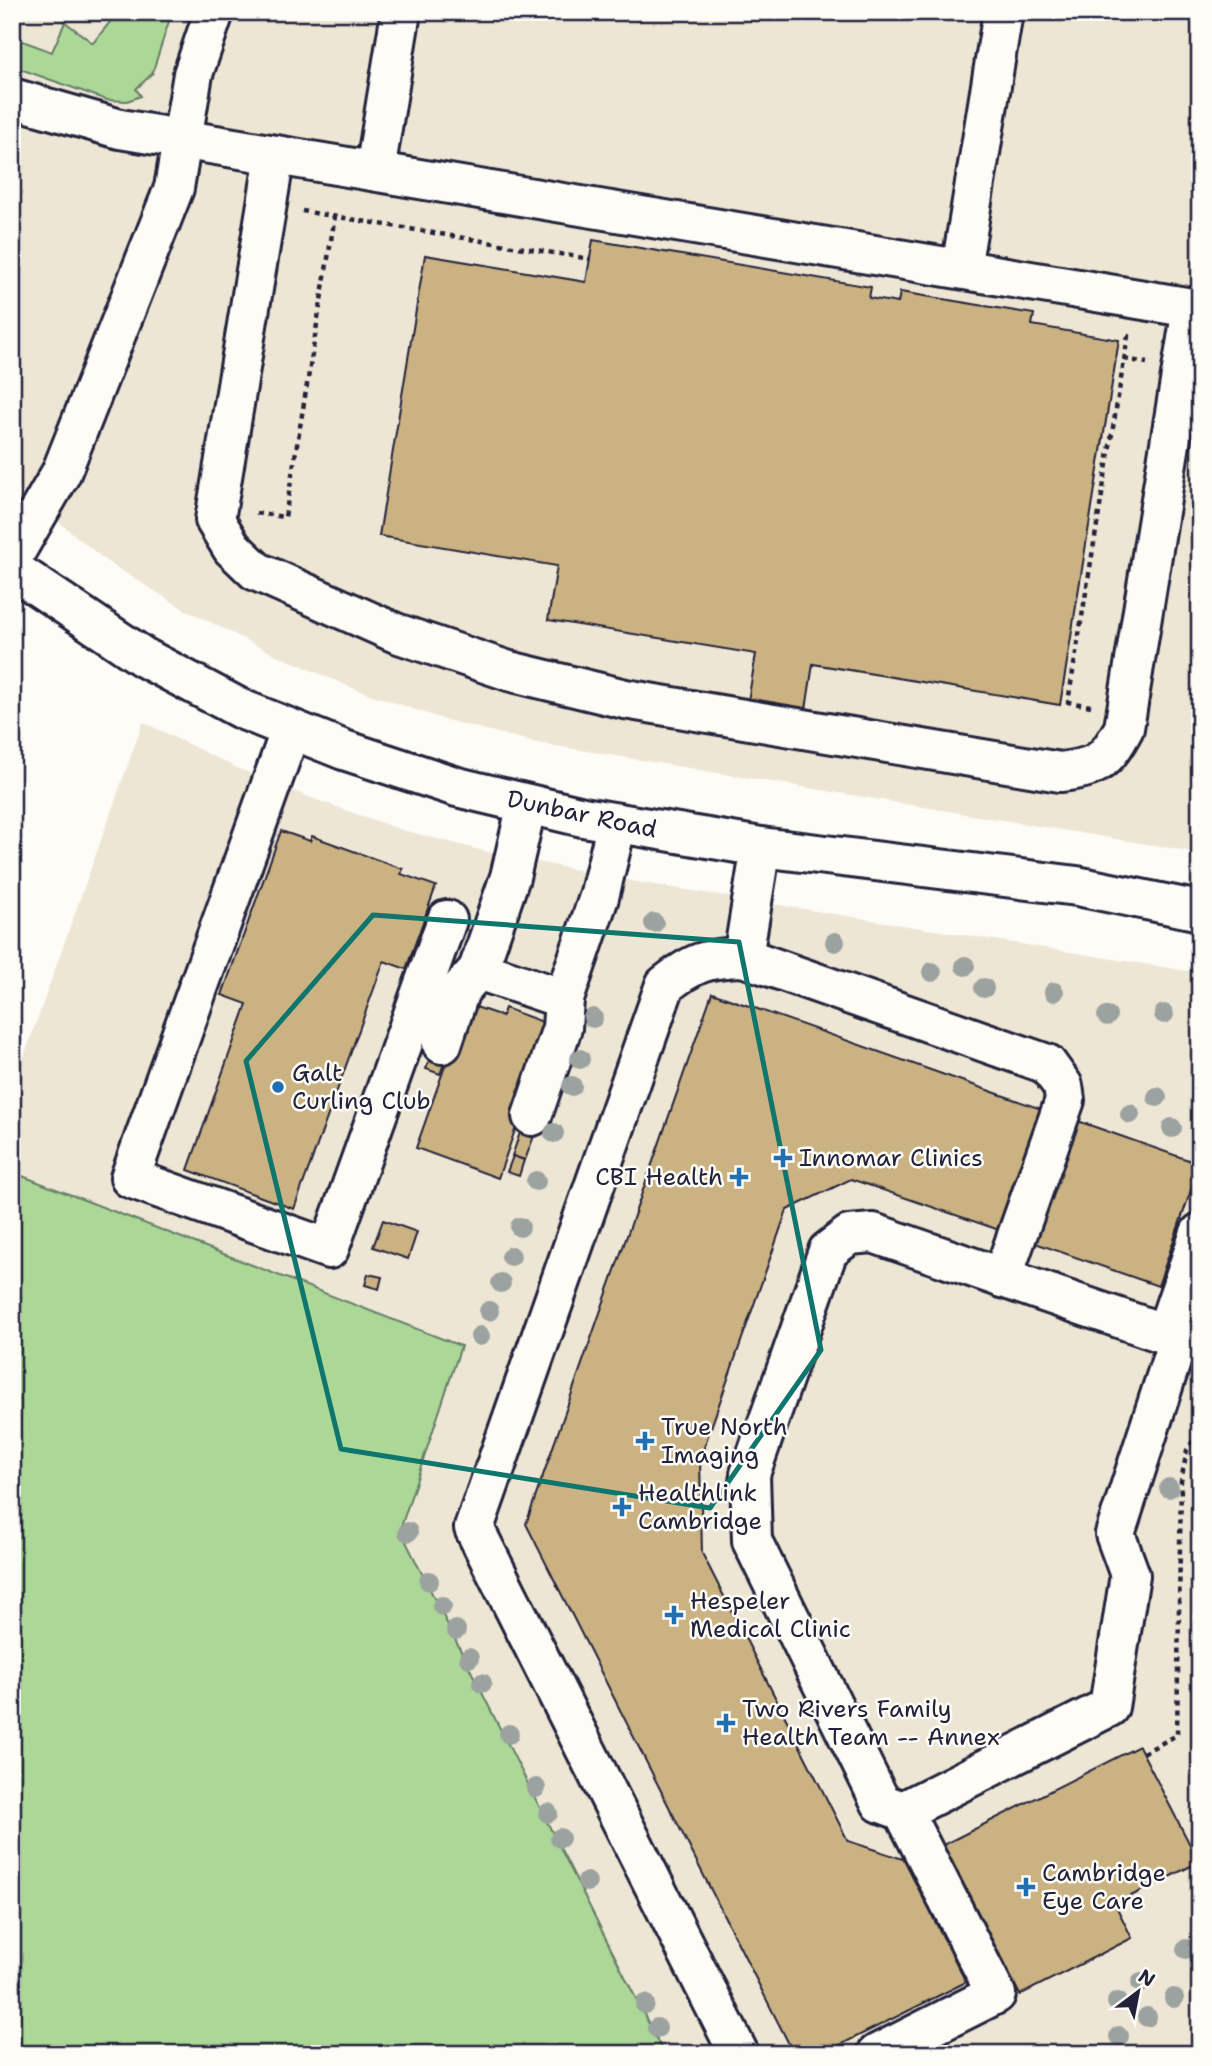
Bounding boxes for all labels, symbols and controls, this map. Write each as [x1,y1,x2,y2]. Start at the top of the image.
street label: Dunbar Road [504,782,660,846]
place label: Galt Curling Club [292,1057,431,1117]
marker: Galt Curling Club [270,1079,286,1095]
place label: Innomar Clinics [799,1142,983,1174]
marker: Innomar Clinics [773,1148,793,1168]
place label: CBI Health [595,1161,723,1193]
marker: CBI Health [729,1167,749,1187]
place label: True North Imaging [661,1411,788,1471]
marker: True North Imaging [635,1431,655,1451]
place label: Healthlink Cambridge [638,1477,762,1537]
marker: Healthlink Cambridge [612,1497,632,1517]
place label: Hespeler Medical Clinic [690,1585,851,1645]
marker: Hespeler Medical Clinic [664,1605,684,1625]
place label: Two Rivers Family Health Team -- Annex [742,1693,1000,1753]
marker: Two Rivers Family Health Team -- Annex [716,1713,736,1733]
place label: Cambridge Eye Care [1042,1857,1166,1917]
marker: Cambridge Eye Care [1016,1877,1036,1897]
north arrow [1104,1958,1174,2028]
text: N [1134,1963,1160,1993]

